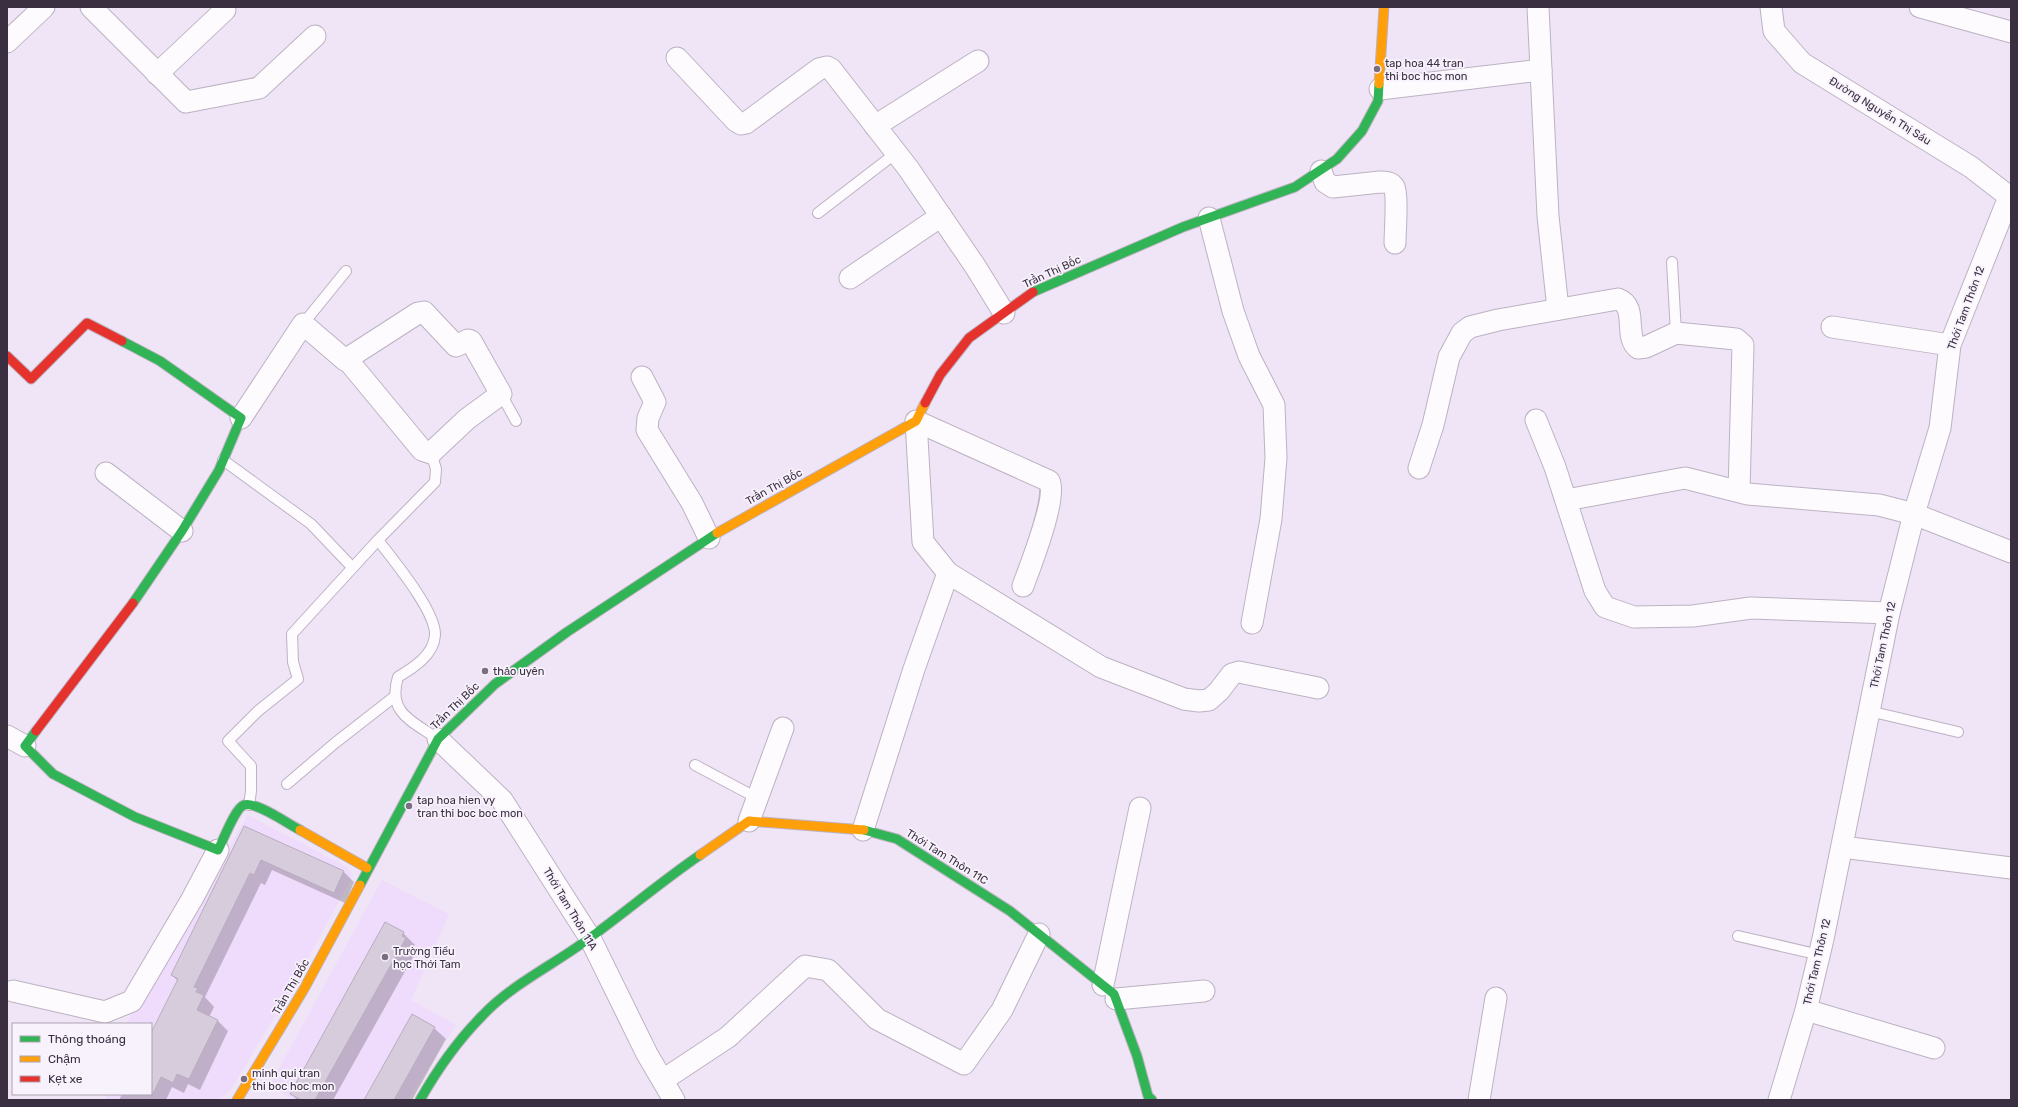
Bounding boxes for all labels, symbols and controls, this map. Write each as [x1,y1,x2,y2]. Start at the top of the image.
place label: tap hoa 44 tran thi boc hoc mon [1385,57,1468,83]
marker: tap hoa 44 tran thi boc hoc mon [1372,64,1382,74]
street label: Đường Nguyễn Thị Sáu [1827,74,1934,148]
street label: Trần Thị Bốc [1020,252,1083,291]
street label: Thới Tam Thôn 12 [1945,264,1987,352]
street label: Trần Thị Bốc [743,465,804,508]
street label: Thới Tam Thôn 12 [1867,600,1899,690]
place label: thảo uyên [493,665,544,678]
marker: thảo uyên [480,666,490,676]
street label: Trần Thị Bốc [427,679,482,732]
place label: tap hoa hien vy tran thi boc boc mon [417,794,523,820]
marker: tap hoa hien vy tran thi boc boc mon [404,801,414,811]
street label: Thới Tam Thôn 11C [904,827,990,887]
street label: Thới Tam Thôn 11A [540,865,600,953]
street label: Thới Tam Thôn 12 [1801,917,1833,1007]
place label: Trường Tiểu học Thới Tam [393,945,461,971]
marker: Trường Tiểu học Thới Tam [380,952,390,962]
street label: Trần Thị Bốc [269,956,312,1017]
legend [12,1023,152,1095]
text: Thông thoáng [48,1032,126,1046]
text: Chậm [48,1052,81,1066]
place label: minh qui tran thi boc hoc mon [252,1067,335,1093]
text: Kẹt xe [48,1072,83,1086]
marker: minh qui tran thi boc hoc mon [239,1074,249,1084]

